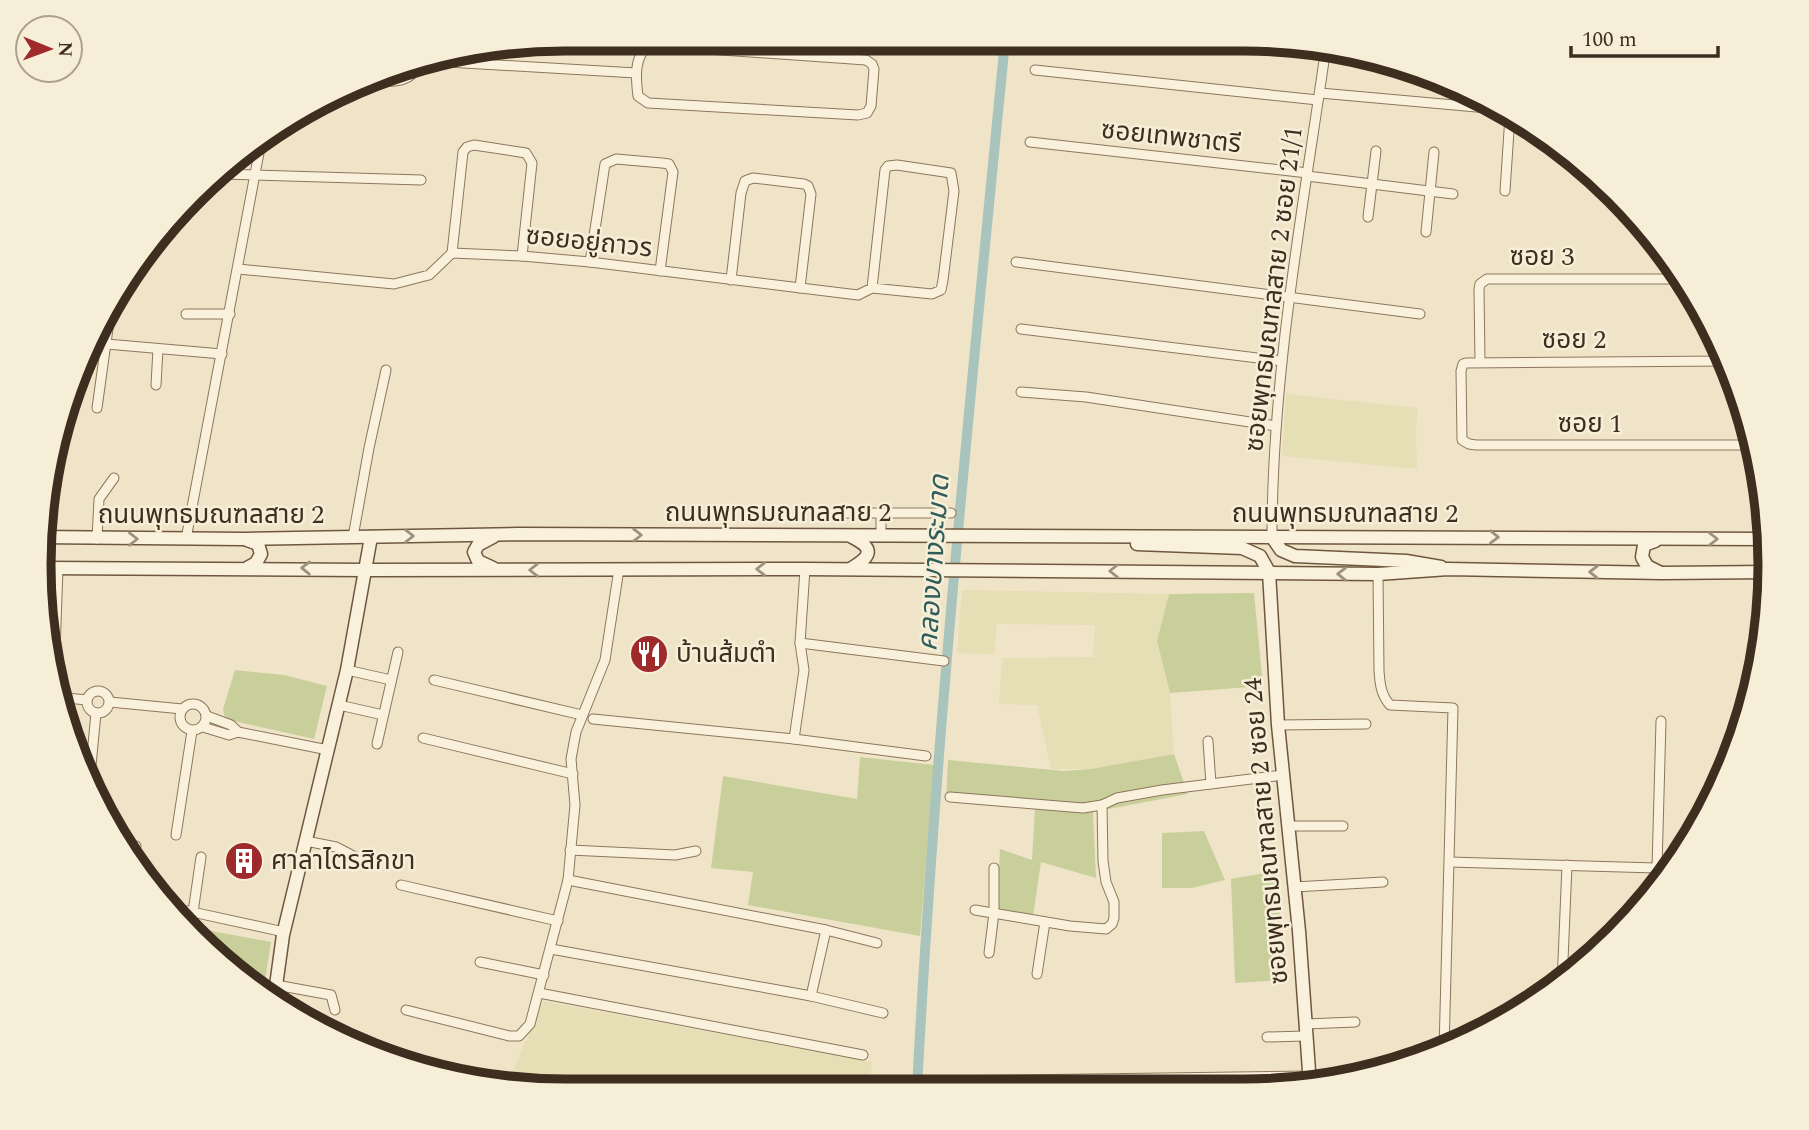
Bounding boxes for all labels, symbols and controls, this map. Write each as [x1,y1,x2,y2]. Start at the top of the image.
north arrow [14,14,84,84]
scale bar [1571,14,1718,58]
text: 100 m [1582,24,1637,56]
text: N [50,41,79,57]
street label: ซอยเทพชาตรี [1099,110,1243,164]
street label: ซอยพุทธมณฑลสาย 2 ซอย 21/1 [1234,124,1314,454]
street label: ซอยอยู่ถาวร [524,215,654,269]
street label: ซอย 3 [1510,237,1574,277]
street label: ซอย 2 [1542,320,1606,360]
street label: ซอย 1 [1558,404,1622,444]
water label: คลองบางระมาด [906,473,962,653]
street label: ถนนพุทธมณฑลสาย 2 [665,493,891,533]
street label: ถนนพุทธมณฑลสาย 2 [1232,494,1458,534]
street label: ถนนพุทธมณฑลสาย 2 [98,495,324,535]
one-way arrow [632,527,643,543]
one-way arrow [404,529,415,544]
one-way arrow [1489,529,1500,545]
one-way arrow [128,531,139,547]
one-way arrow [1708,531,1719,547]
one-way arrow [301,560,311,576]
one-way arrow [756,561,766,577]
one-way arrow [528,562,539,577]
one-way arrow [1109,563,1119,579]
one-way arrow [1588,564,1598,580]
one-way arrow [1336,566,1347,582]
restaurant icon: บ้านส้มตำ [628,633,670,675]
place label: บ้านส้มตำ [676,634,776,674]
street label: ซอยพุทธมณฑลสาย 2 ซอย 24 [1233,676,1299,986]
building icon: ศาลาไตรสิกขา [223,840,265,882]
place label: ศาลาไตรสิกขา [271,841,415,881]

